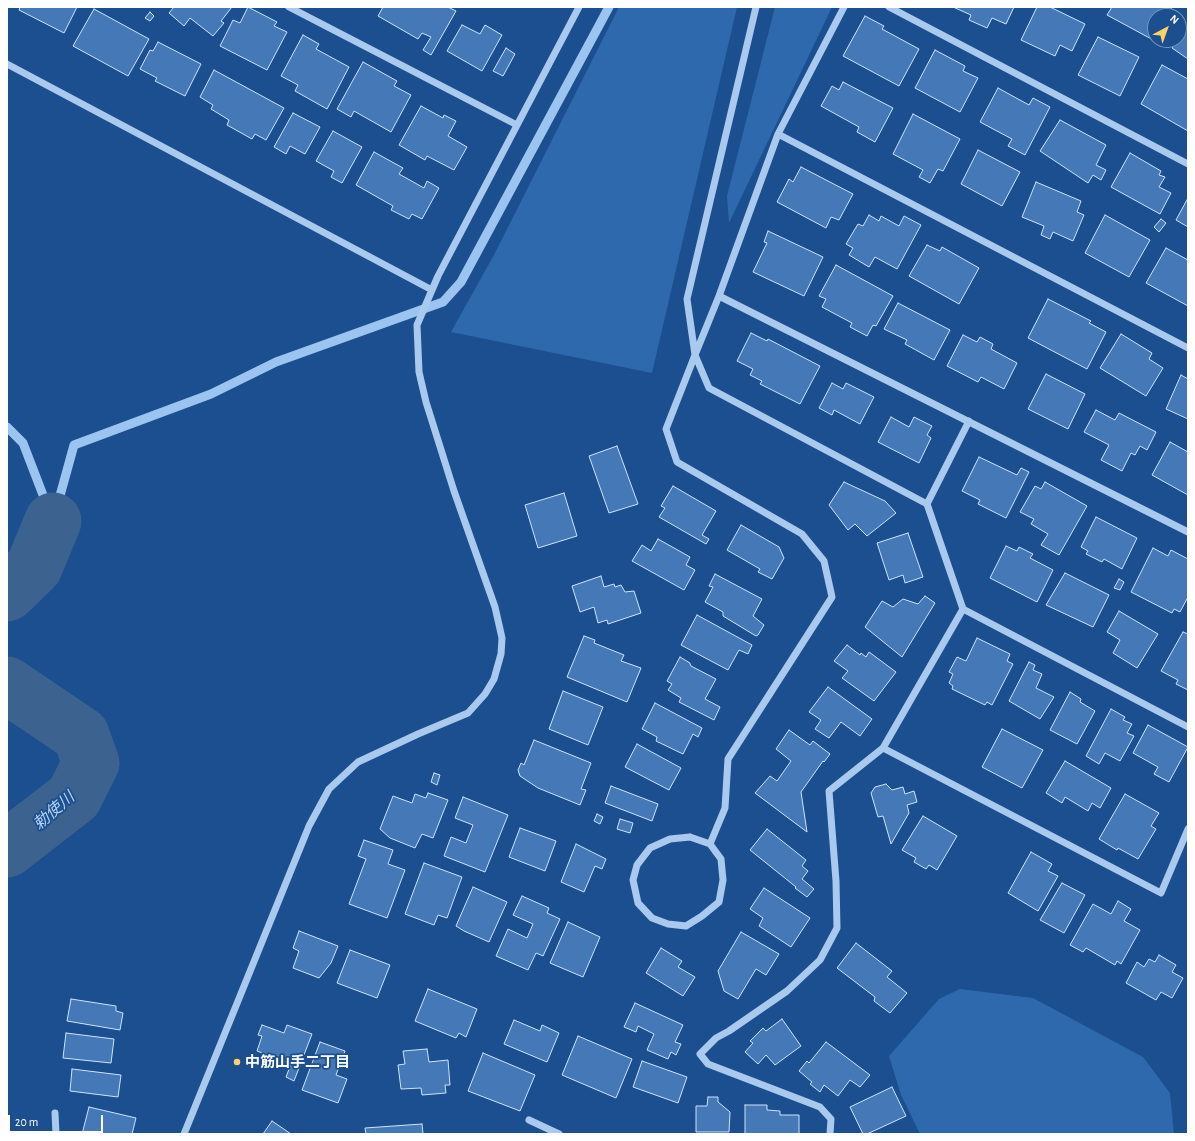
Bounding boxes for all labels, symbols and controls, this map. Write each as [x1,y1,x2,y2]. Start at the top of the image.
north arrow [1147,8,1187,48]
text: N [1168,13,1181,26]
water label: 勅使川 [30,788,78,834]
place label: 中筋山手二丁目 [245,1053,350,1071]
marker: 中筋山手二丁目 [232,1057,242,1067]
scale bar [10,1107,105,1133]
text: 20 m [15,1116,38,1128]

